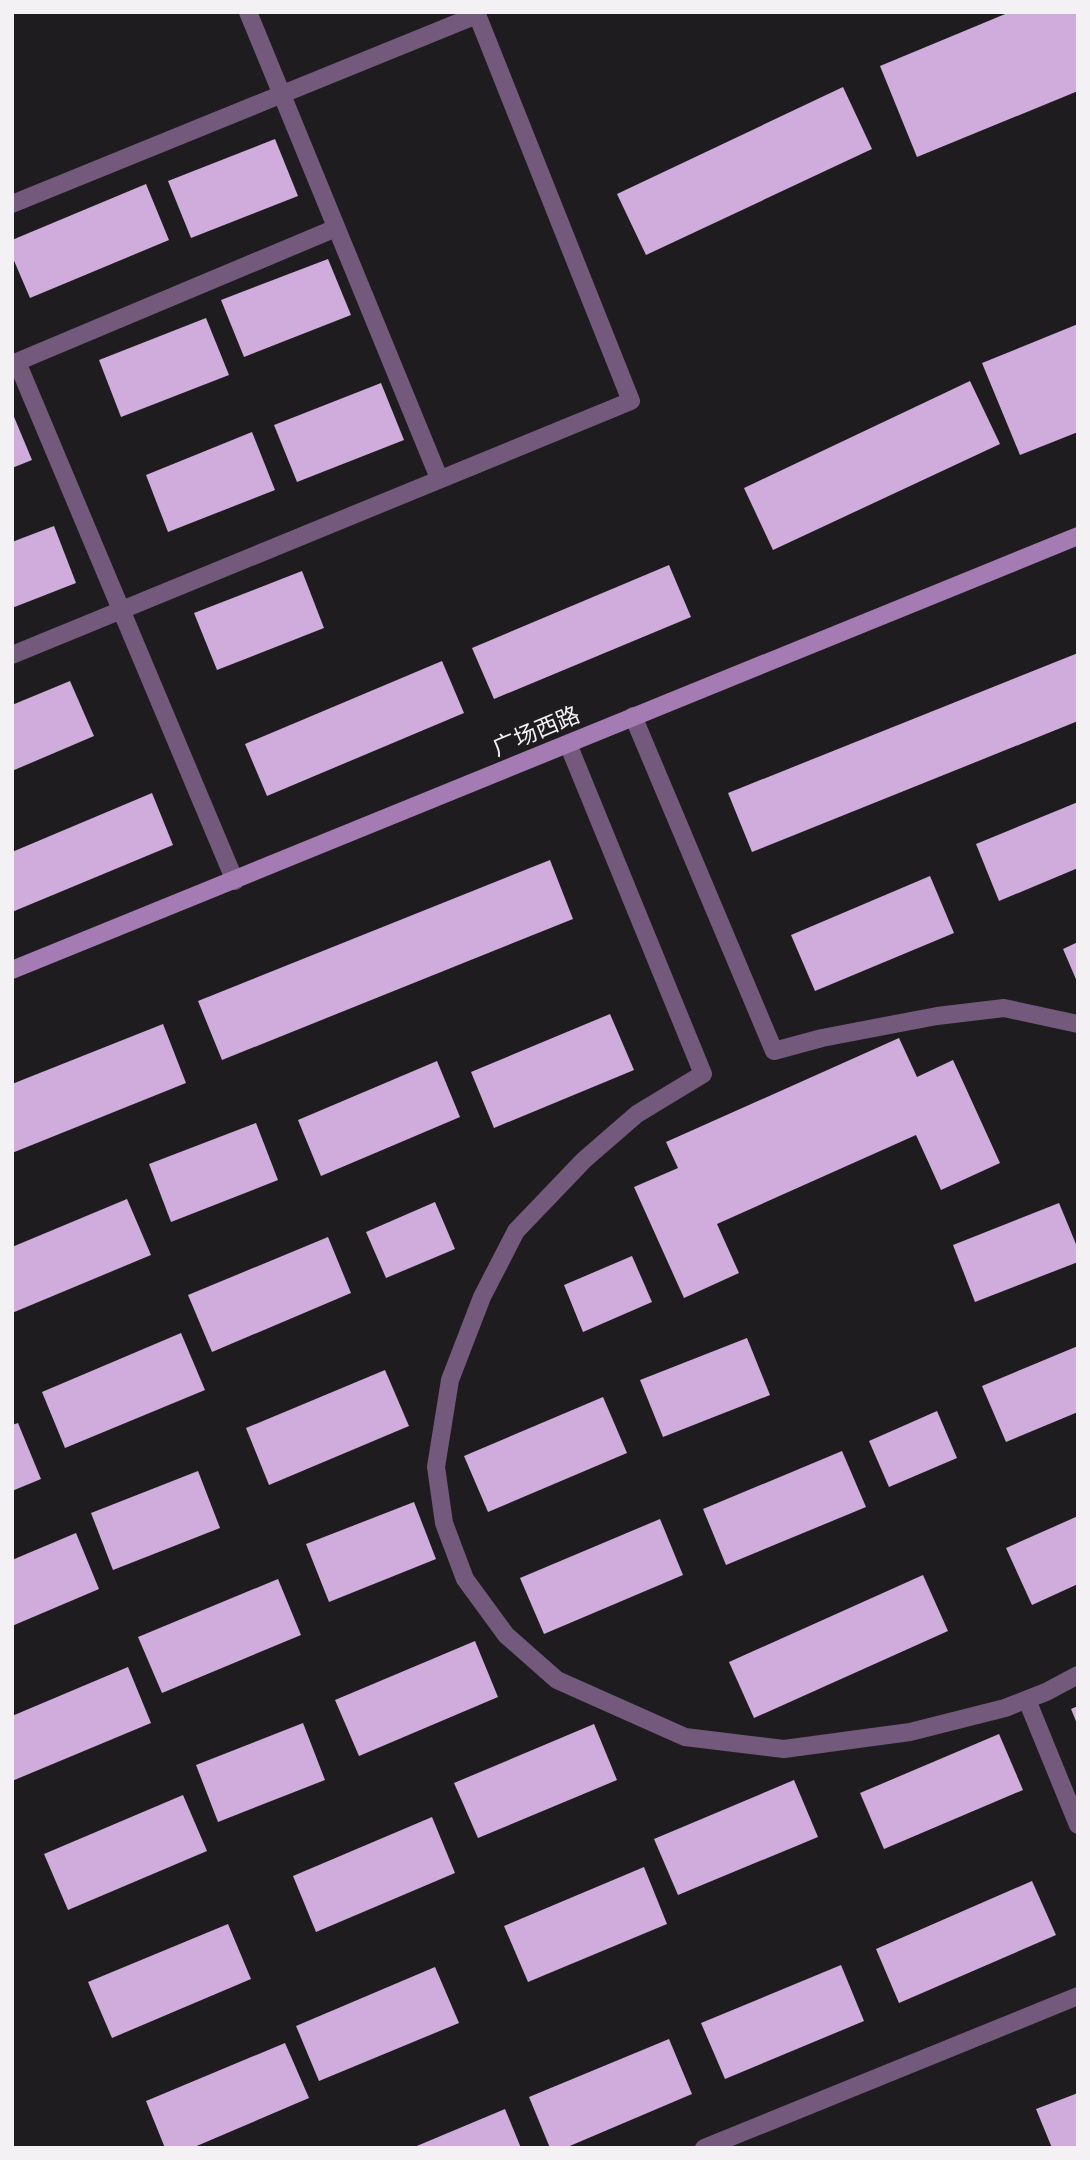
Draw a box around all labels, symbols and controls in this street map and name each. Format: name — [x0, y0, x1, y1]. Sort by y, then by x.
street label: 广场西路 — [488, 700, 584, 762]

